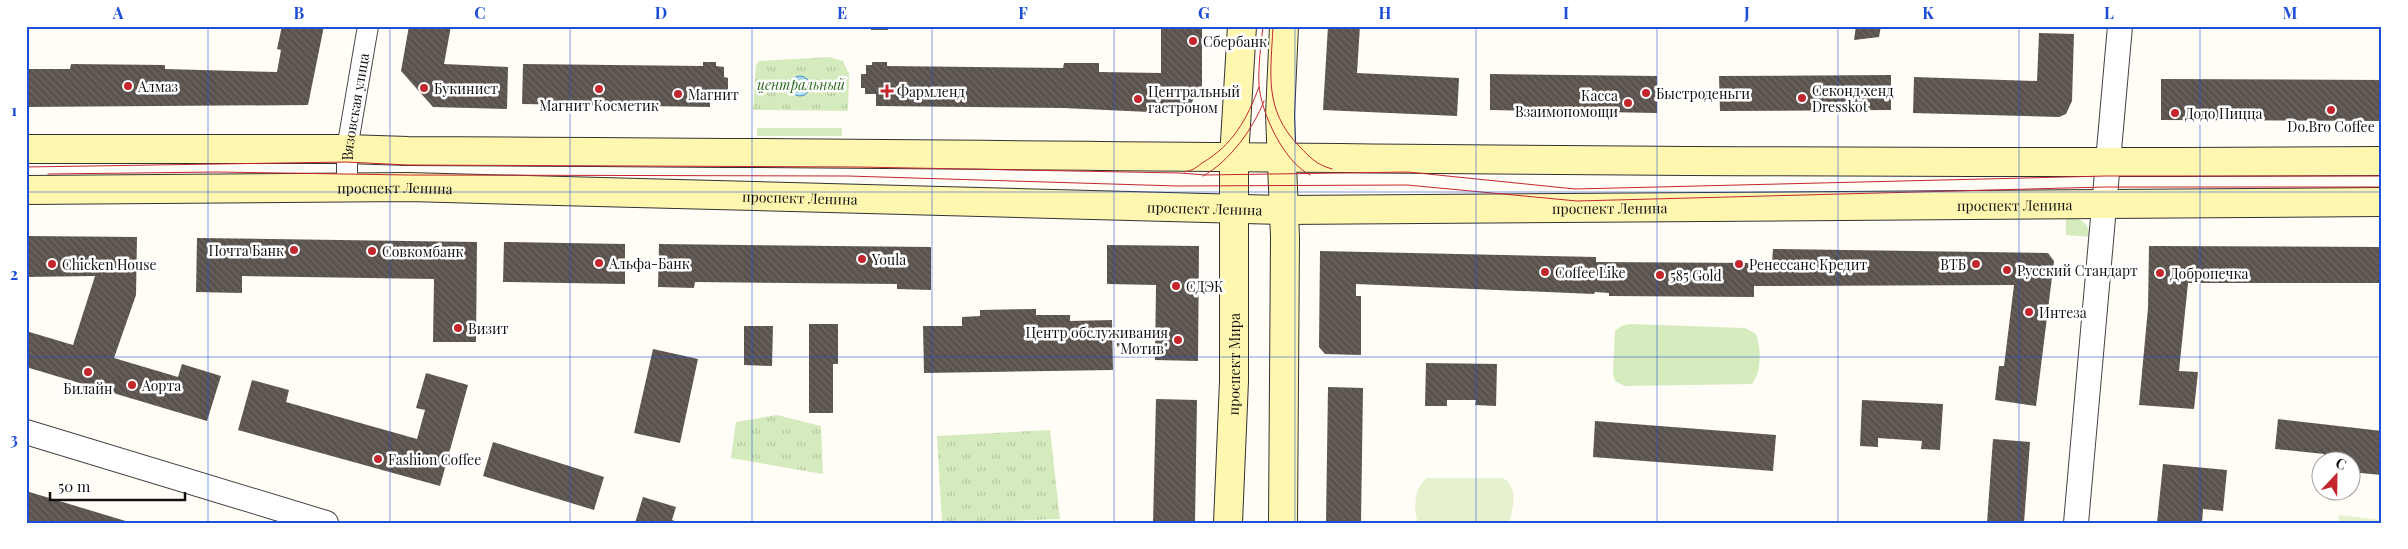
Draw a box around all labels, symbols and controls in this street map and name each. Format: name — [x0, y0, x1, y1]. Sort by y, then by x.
text: A — [112, 2, 124, 23]
text: B — [294, 2, 305, 23]
text: C — [474, 2, 486, 23]
text: D — [655, 2, 667, 23]
text: E — [837, 2, 847, 23]
text: F — [1018, 2, 1028, 23]
text: G — [1198, 2, 1210, 23]
text: H — [1379, 2, 1392, 23]
text: I — [1563, 2, 1569, 23]
text: J — [1743, 2, 1750, 23]
text: K — [1922, 2, 1934, 23]
text: L — [2104, 2, 2114, 23]
text: M — [2283, 2, 2298, 23]
place label: Сбербанк — [1203, 32, 1267, 51]
marker: Сбербанк — [1187, 35, 1199, 47]
street label: Вязовская улица — [337, 51, 373, 160]
park label: центральный — [757, 75, 846, 94]
place label: Алмаз — [137, 77, 178, 96]
place label: Букинист — [434, 79, 498, 98]
marker: Алмаз — [122, 80, 134, 92]
place label: Секонд хенд Dresskot — [1812, 81, 1894, 116]
marker: Букинист — [418, 82, 430, 94]
place label: Фармленд — [897, 82, 965, 101]
place label: Центральный гастроном — [1148, 82, 1240, 117]
marker: Магнит Косметик — [593, 83, 605, 95]
place label: Быстроденьги — [1656, 84, 1750, 103]
place label: Магнит — [688, 85, 739, 104]
marker: Фармленд — [881, 85, 893, 97]
place label: Касса Взаимопомощи — [1515, 86, 1618, 121]
marker: Быстроденьги — [1640, 87, 1652, 99]
marker: Магнит — [672, 88, 684, 100]
marker: Секонд хенд Dresskot — [1796, 92, 1808, 104]
marker: Центральный гастроном — [1132, 93, 1144, 105]
place label: Магнит Косметик — [539, 96, 659, 115]
marker: Касса Взаимопомощи — [1622, 97, 1634, 109]
text: 1 — [11, 99, 17, 120]
place label: Додо Пицца — [2185, 104, 2263, 123]
marker: Do.Bro Coffee — [2325, 104, 2337, 116]
marker: Додо Пицца — [2169, 107, 2181, 119]
place label: Do.Bro Coffee — [2287, 117, 2375, 136]
street label: проспект Ленина — [337, 177, 453, 198]
street label: проспект Ленина — [742, 186, 858, 208]
street label: проспект Ленина — [1957, 195, 2073, 215]
street label: проспект Ленина — [1147, 197, 1263, 219]
street label: проспект Ленина — [1552, 198, 1668, 218]
place label: Почта Банк — [209, 241, 284, 260]
place label: Совкомбанк — [382, 242, 464, 261]
marker: Почта Банк — [288, 244, 300, 256]
marker: Совкомбанк — [366, 245, 378, 257]
place label: Youla — [871, 250, 906, 269]
marker: Youla — [856, 253, 868, 265]
place label: Альфа-Банк — [608, 254, 690, 273]
place label: Chicken House — [62, 255, 157, 274]
place label: Ренессанс Кредит — [1749, 255, 1867, 274]
place label: ВТБ — [1940, 255, 1966, 274]
marker: Альфа-Банк — [593, 257, 605, 269]
marker: Chicken House — [46, 258, 58, 270]
marker: Ренессанс Кредит — [1733, 258, 1745, 270]
marker: ВТБ — [1970, 258, 1982, 270]
place label: Русский Стандарт — [2017, 261, 2138, 280]
text: 2 — [10, 263, 18, 284]
place label: Coffee Like — [1555, 263, 1626, 282]
marker: Русский Стандарт — [2001, 264, 2013, 276]
place label: Добропечка — [2170, 264, 2248, 283]
marker: Coffee Like — [1539, 266, 1551, 278]
place label: 585 Gold — [1670, 266, 1722, 285]
marker: Добропечка — [2154, 267, 2166, 279]
marker: 585 Gold — [1654, 269, 1666, 281]
place label: СДЭК — [1186, 277, 1224, 296]
marker: СДЭК — [1170, 280, 1182, 292]
place label: Интеза — [2039, 303, 2087, 322]
marker: Интеза — [2023, 306, 2035, 318]
street label: проспект Мира — [1223, 313, 1244, 416]
place label: Визит — [468, 319, 509, 338]
marker: Визит — [452, 322, 464, 334]
place label: Центр обслуживания "Мотив" — [1025, 323, 1168, 358]
marker: Центр обслуживания "Мотив" — [1172, 334, 1184, 346]
marker: Билайн — [82, 366, 94, 378]
place label: Аорта — [141, 376, 181, 395]
place label: Билайн — [63, 379, 113, 398]
marker: Аорта — [126, 379, 138, 391]
text: 3 — [10, 428, 18, 449]
place label: Fashion Coffee — [388, 450, 481, 469]
north arrow — [2310, 452, 2360, 502]
marker: Fashion Coffee — [372, 453, 384, 465]
text: С — [2333, 453, 2349, 474]
scale bar — [50, 469, 185, 501]
text: 50 m — [58, 476, 91, 496]

